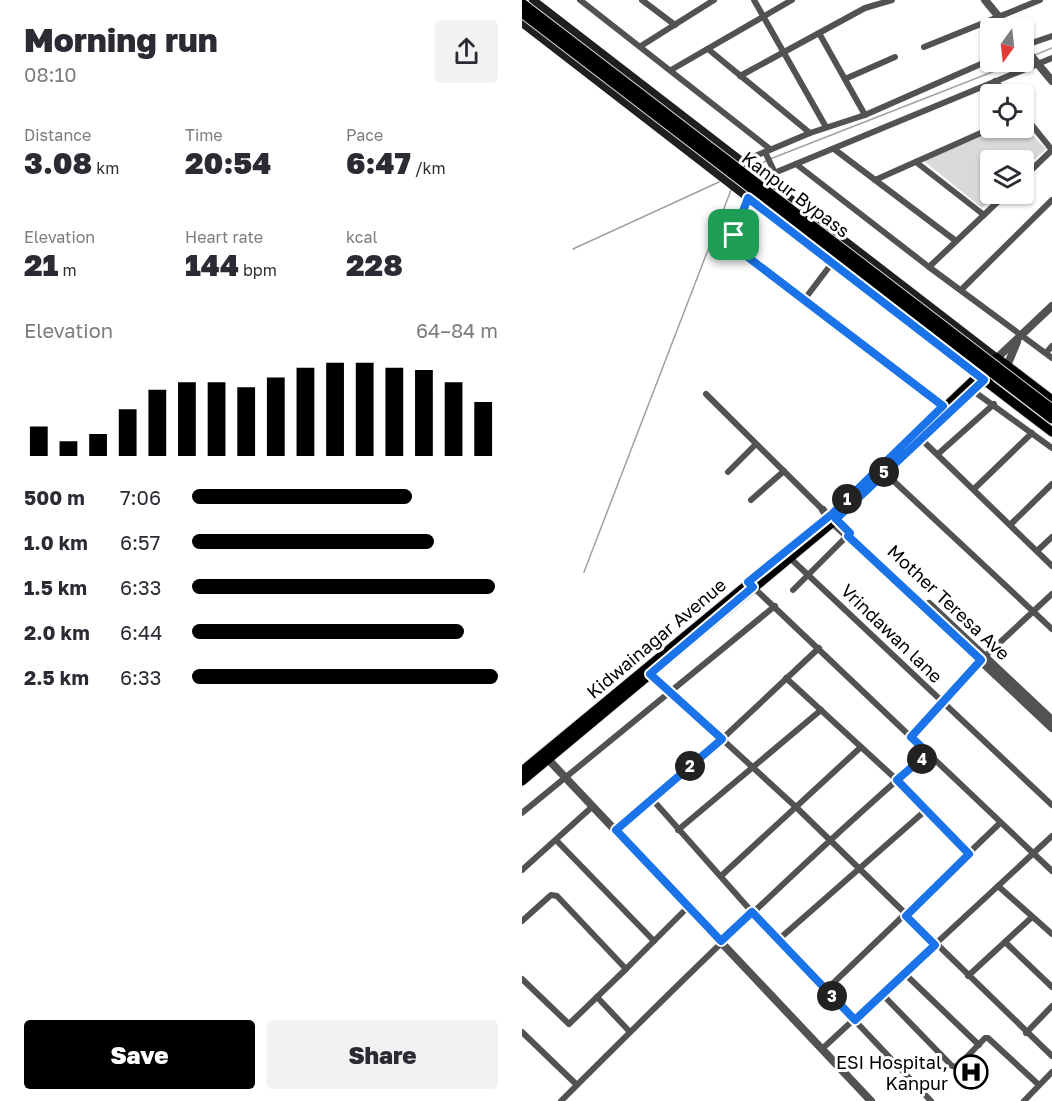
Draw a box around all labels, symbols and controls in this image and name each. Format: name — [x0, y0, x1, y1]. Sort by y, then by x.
north arrow — [980, 18, 1034, 72]
map controls — [980, 18, 1034, 204]
text: Morning run — [24, 20, 218, 59]
button: share — [435, 20, 498, 83]
text: 08:10 — [24, 62, 77, 86]
button: locate — [980, 84, 1034, 138]
text: Distance — [24, 125, 91, 145]
text: Time — [185, 125, 223, 145]
text: Pace — [346, 125, 383, 145]
text: 3.08 — [24, 145, 92, 181]
text: 20:54 — [185, 145, 271, 181]
text: 6:47 — [346, 145, 411, 181]
street label: Kanpur Bypass — [738, 146, 854, 242]
button: layers — [980, 150, 1034, 204]
text: km — [92, 158, 119, 178]
text: /km — [411, 158, 446, 178]
pin — [708, 209, 759, 260]
icon: arrive — [717, 218, 750, 251]
text: Elevation — [24, 227, 95, 247]
text: Heart rate — [185, 227, 263, 247]
text: kcal — [346, 227, 378, 247]
text: 21 — [24, 247, 58, 283]
text: 144 — [185, 247, 239, 283]
text: 228 — [346, 247, 403, 283]
text: m — [58, 260, 77, 280]
text: bpm — [239, 260, 277, 280]
text: Elevation — [24, 318, 113, 342]
text: 64–84 m — [416, 318, 498, 342]
pin: 5 — [869, 457, 899, 487]
text: 5 — [879, 462, 889, 482]
pin: 1 — [832, 484, 862, 514]
text: 500 m — [24, 485, 85, 509]
text: 7:06 — [120, 485, 161, 509]
text: 1 — [843, 489, 851, 509]
text: 1.0 km — [24, 530, 88, 554]
text: 6:57 — [120, 530, 160, 554]
street label: Mother Teresa Ave — [883, 540, 1015, 664]
street label: Kidwainagar Avenue — [582, 573, 730, 703]
text: 1.5 km — [24, 575, 87, 599]
text: 6:33 — [120, 575, 162, 599]
street label: Vrindawan lane — [837, 579, 947, 687]
text: 2.0 km — [24, 620, 90, 644]
text: 6:44 — [120, 620, 163, 644]
text: 2.5 km — [24, 665, 89, 689]
text: 6:33 — [120, 665, 162, 689]
pin: 4 — [907, 744, 937, 774]
text: 4 — [917, 749, 927, 769]
pin: 2 — [675, 751, 705, 781]
text: 2 — [685, 756, 695, 776]
pin: 3 — [817, 981, 847, 1011]
text: 3 — [827, 986, 837, 1006]
button: Save — [24, 1020, 255, 1089]
button: Share — [267, 1020, 498, 1089]
place label: ESI Hospital, Kanpur — [836, 1051, 948, 1094]
hospital icon: ESI Hospital, Kanpur — [953, 1054, 989, 1090]

